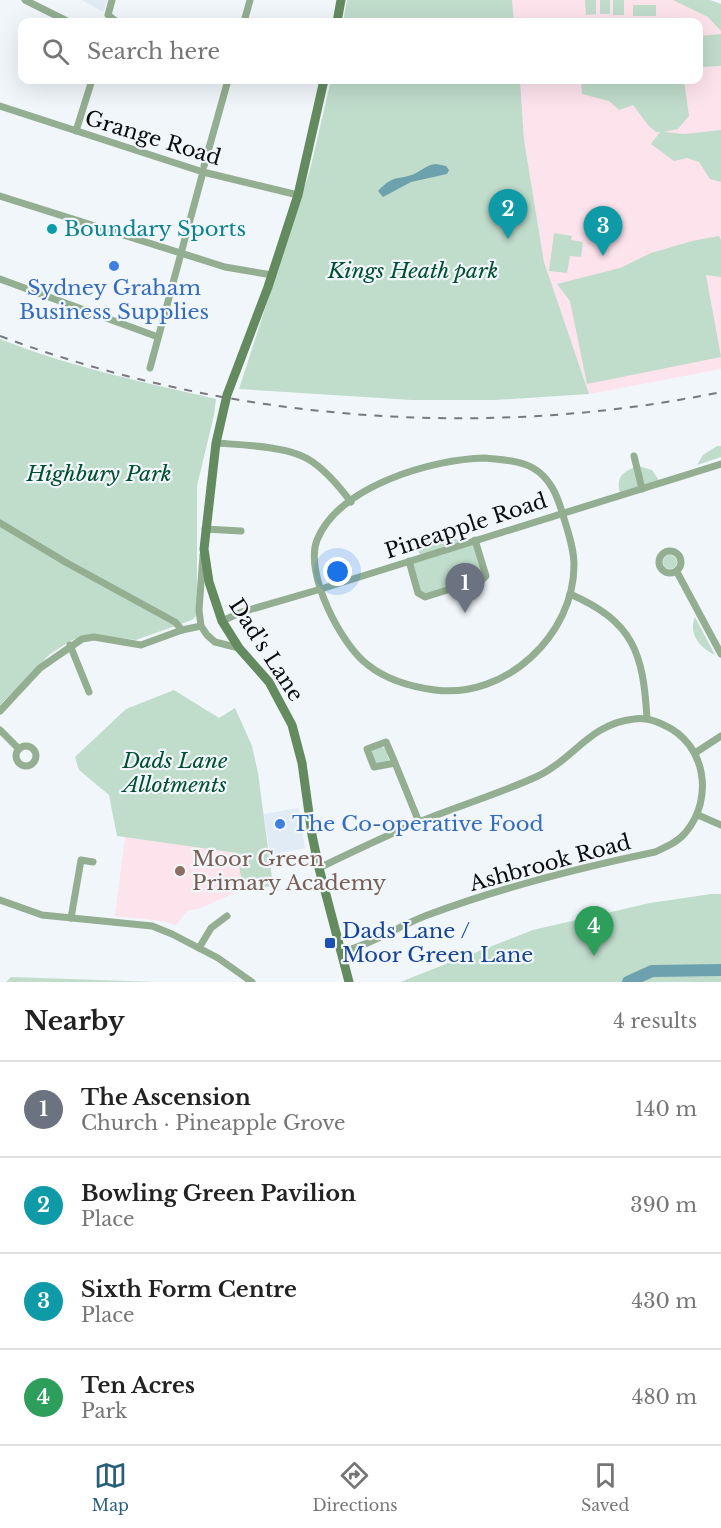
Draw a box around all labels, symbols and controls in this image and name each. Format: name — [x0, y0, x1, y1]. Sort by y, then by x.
search box — [18, 18, 703, 84]
icon: search — [39, 35, 72, 68]
text: Search here — [87, 38, 220, 65]
street label: Grange Road — [82, 105, 224, 171]
pin: 2 — [488, 190, 528, 239]
pin: 3 — [584, 206, 622, 256]
place label: Boundary Sports — [64, 216, 246, 242]
marker: Boundary Sports — [45, 222, 59, 236]
park label: Kings Heath park — [327, 258, 498, 284]
marker: Sydney Graham Business Supplies — [107, 259, 121, 273]
place label: Sydney Graham Business Supplies — [19, 275, 209, 325]
park label: Highbury Park — [25, 461, 172, 487]
street label: Pineapple Road — [382, 488, 550, 564]
your location — [323, 557, 352, 586]
pin: 1 — [446, 564, 484, 613]
street label: Dad's Lane — [223, 594, 309, 706]
park label: Dads Lane Allotments — [120, 748, 228, 798]
place label: The Co-operative Food — [292, 811, 544, 837]
marker: The Co-operative Food — [273, 817, 287, 831]
street label: Ashbrook Road — [466, 829, 633, 897]
place label: Moor Green Primary Academy — [192, 846, 387, 896]
marker: Moor Green Primary Academy — [173, 864, 187, 878]
pin: 4 — [574, 906, 614, 956]
place label: Dads Lane / Moor Green Lane — [342, 918, 533, 968]
marker: Dads Lane / Moor Green Lane — [323, 936, 337, 950]
text: Nearby — [24, 1005, 125, 1037]
text: 4 results — [613, 1009, 697, 1033]
text: The Ascension — [81, 1084, 251, 1111]
text: 1 — [39, 1097, 48, 1121]
text: 140 m — [635, 1097, 697, 1121]
text: Church · Pineapple Grove — [81, 1111, 346, 1135]
text: Bowling Green Pavilion — [81, 1180, 356, 1207]
text: 2 — [37, 1193, 50, 1217]
text: 390 m — [630, 1193, 697, 1217]
text: Place — [81, 1207, 135, 1231]
text: Sixth Form Centre — [81, 1276, 297, 1303]
text: 3 — [37, 1289, 50, 1313]
text: 430 m — [632, 1289, 697, 1313]
text: Place — [81, 1303, 135, 1327]
text: Ten Acres — [81, 1372, 195, 1399]
text: 4 — [37, 1385, 50, 1409]
text: 480 m — [632, 1385, 697, 1409]
text: Park — [81, 1399, 127, 1423]
tab: Map — [92, 1459, 129, 1515]
tab: Directions — [312, 1459, 397, 1515]
tab: Saved — [581, 1459, 629, 1515]

